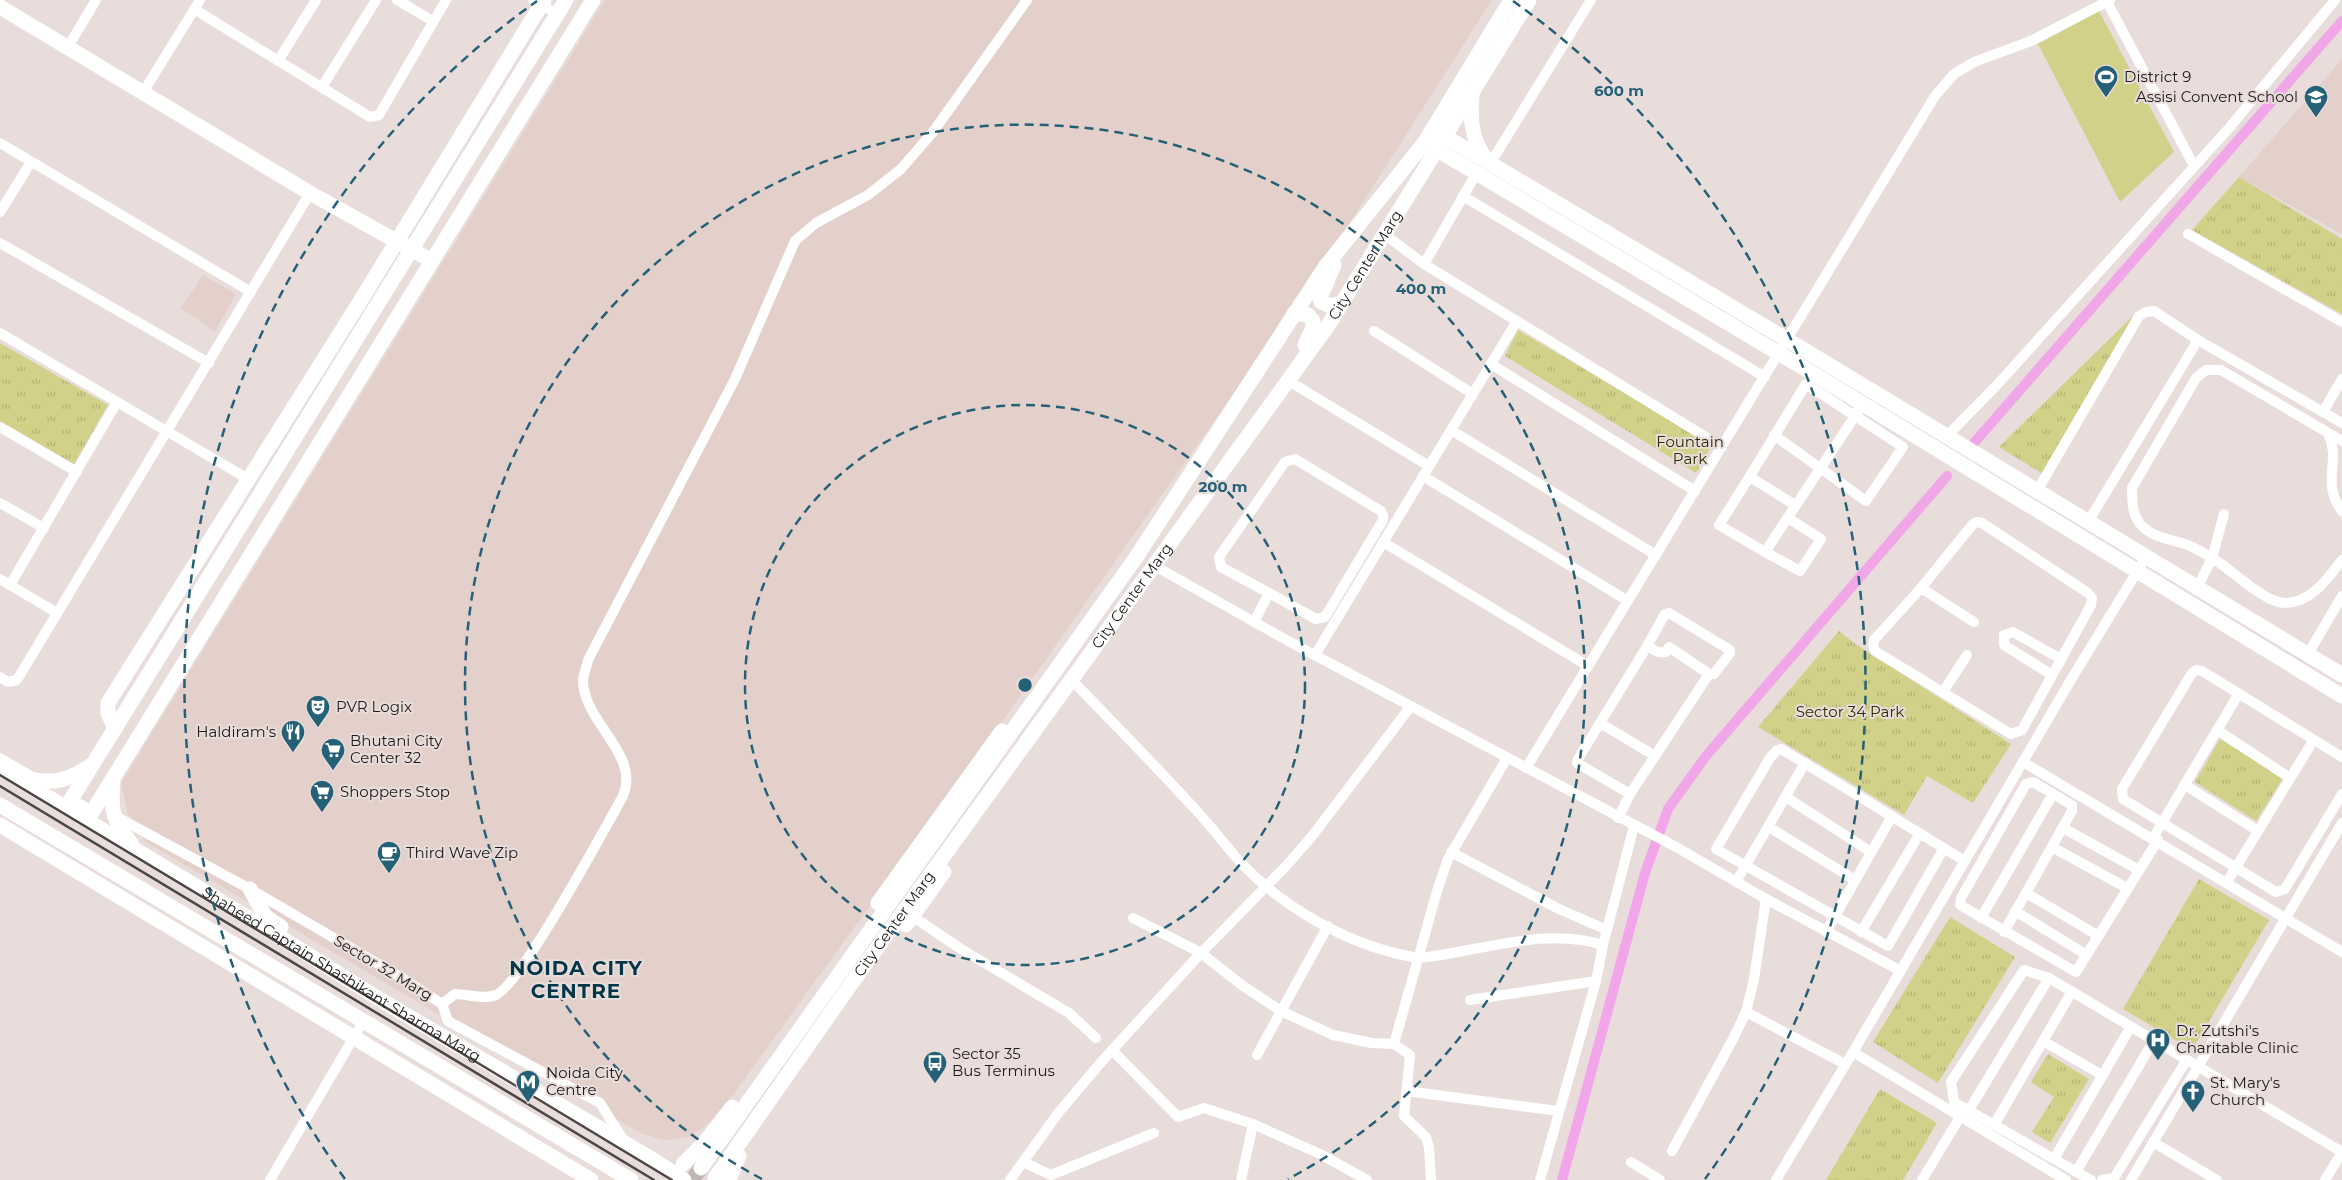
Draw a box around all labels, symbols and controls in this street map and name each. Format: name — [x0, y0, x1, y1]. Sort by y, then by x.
sports icon: District 9 — [2093, 64, 2119, 98]
place label: District 9 — [2124, 67, 2191, 86]
text: 600 m — [1594, 81, 1644, 100]
school or university icon: Assisi Convent School — [2303, 84, 2329, 118]
place label: Assisi Convent School — [2136, 87, 2298, 106]
street label: City Center Marg — [1324, 206, 1406, 323]
text: 400 m — [1396, 279, 1446, 298]
park label: Fountain Park — [1656, 432, 1724, 468]
text: 200 m — [1198, 477, 1248, 496]
street label: City Center Marg — [1087, 539, 1176, 652]
centre of rings — [1016, 676, 1034, 694]
theatre icon: PVR Logix — [305, 694, 331, 728]
place label: PVR Logix — [336, 697, 412, 716]
park label: Sector 34 Park — [1796, 702, 1904, 721]
restaurant icon: Haldiram's — [280, 719, 306, 753]
place label: Haldiram's — [196, 722, 276, 741]
place label: Bhutani City Center 32 — [350, 731, 443, 767]
supermarket icon: Bhutani City Center 32 — [320, 737, 346, 771]
supermarket icon: Shoppers Stop — [309, 779, 335, 813]
place label: Shoppers Stop — [340, 782, 450, 801]
cafe icon: Third Wave Zip — [376, 840, 402, 874]
place label: Third Wave Zip — [406, 843, 518, 862]
street label: City Center Marg — [849, 867, 939, 980]
street label: Shaheed Captain Shashikant Sharma Marg — [199, 882, 485, 1066]
street label: Sector 32 Marg — [330, 931, 436, 1005]
district label: NOIDA CITY CENTRE — [509, 956, 643, 1003]
place label: Dr. Zutshi's Charitable Clinic — [2176, 1021, 2299, 1057]
hospital icon: Dr. Zutshi's Charitable Clinic — [2145, 1027, 2171, 1061]
place label: Sector 35 Bus Terminus — [952, 1044, 1055, 1080]
bus stop icon: Sector 35 Bus Terminus — [922, 1050, 948, 1084]
place label: Noida City Centre — [546, 1063, 624, 1099]
metro station icon: Noida City Centre — [515, 1069, 541, 1103]
place label: St. Mary's Church — [2210, 1073, 2280, 1109]
church icon: St. Mary's Church — [2180, 1079, 2206, 1113]

